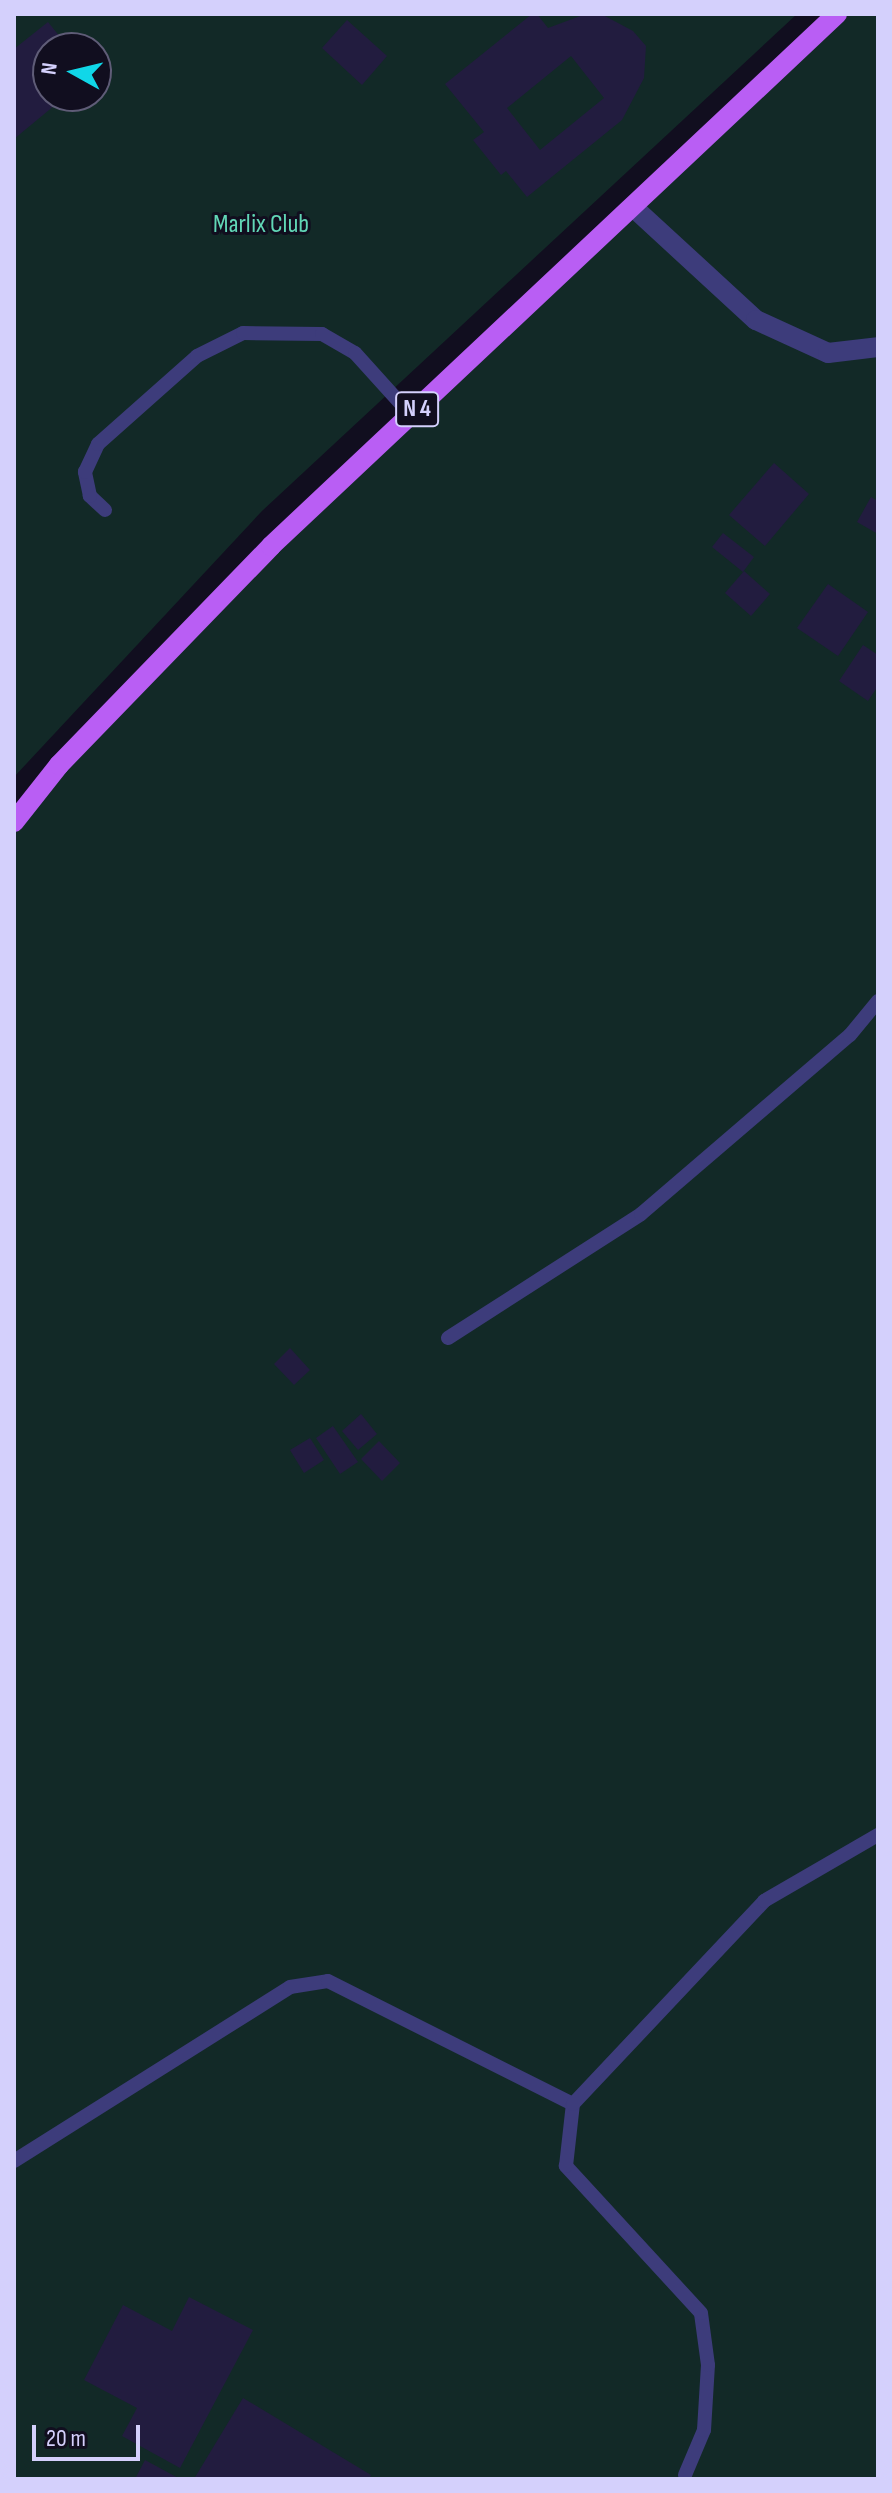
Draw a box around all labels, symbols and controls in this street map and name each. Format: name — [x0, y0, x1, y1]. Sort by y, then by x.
north arrow — [32, 32, 112, 112]
text: N — [36, 61, 64, 77]
park label: Marlix Club — [213, 209, 309, 241]
road number: N 4 — [395, 389, 439, 429]
scale bar — [36, 2409, 144, 2459]
text: 20 m — [46, 2424, 86, 2453]

